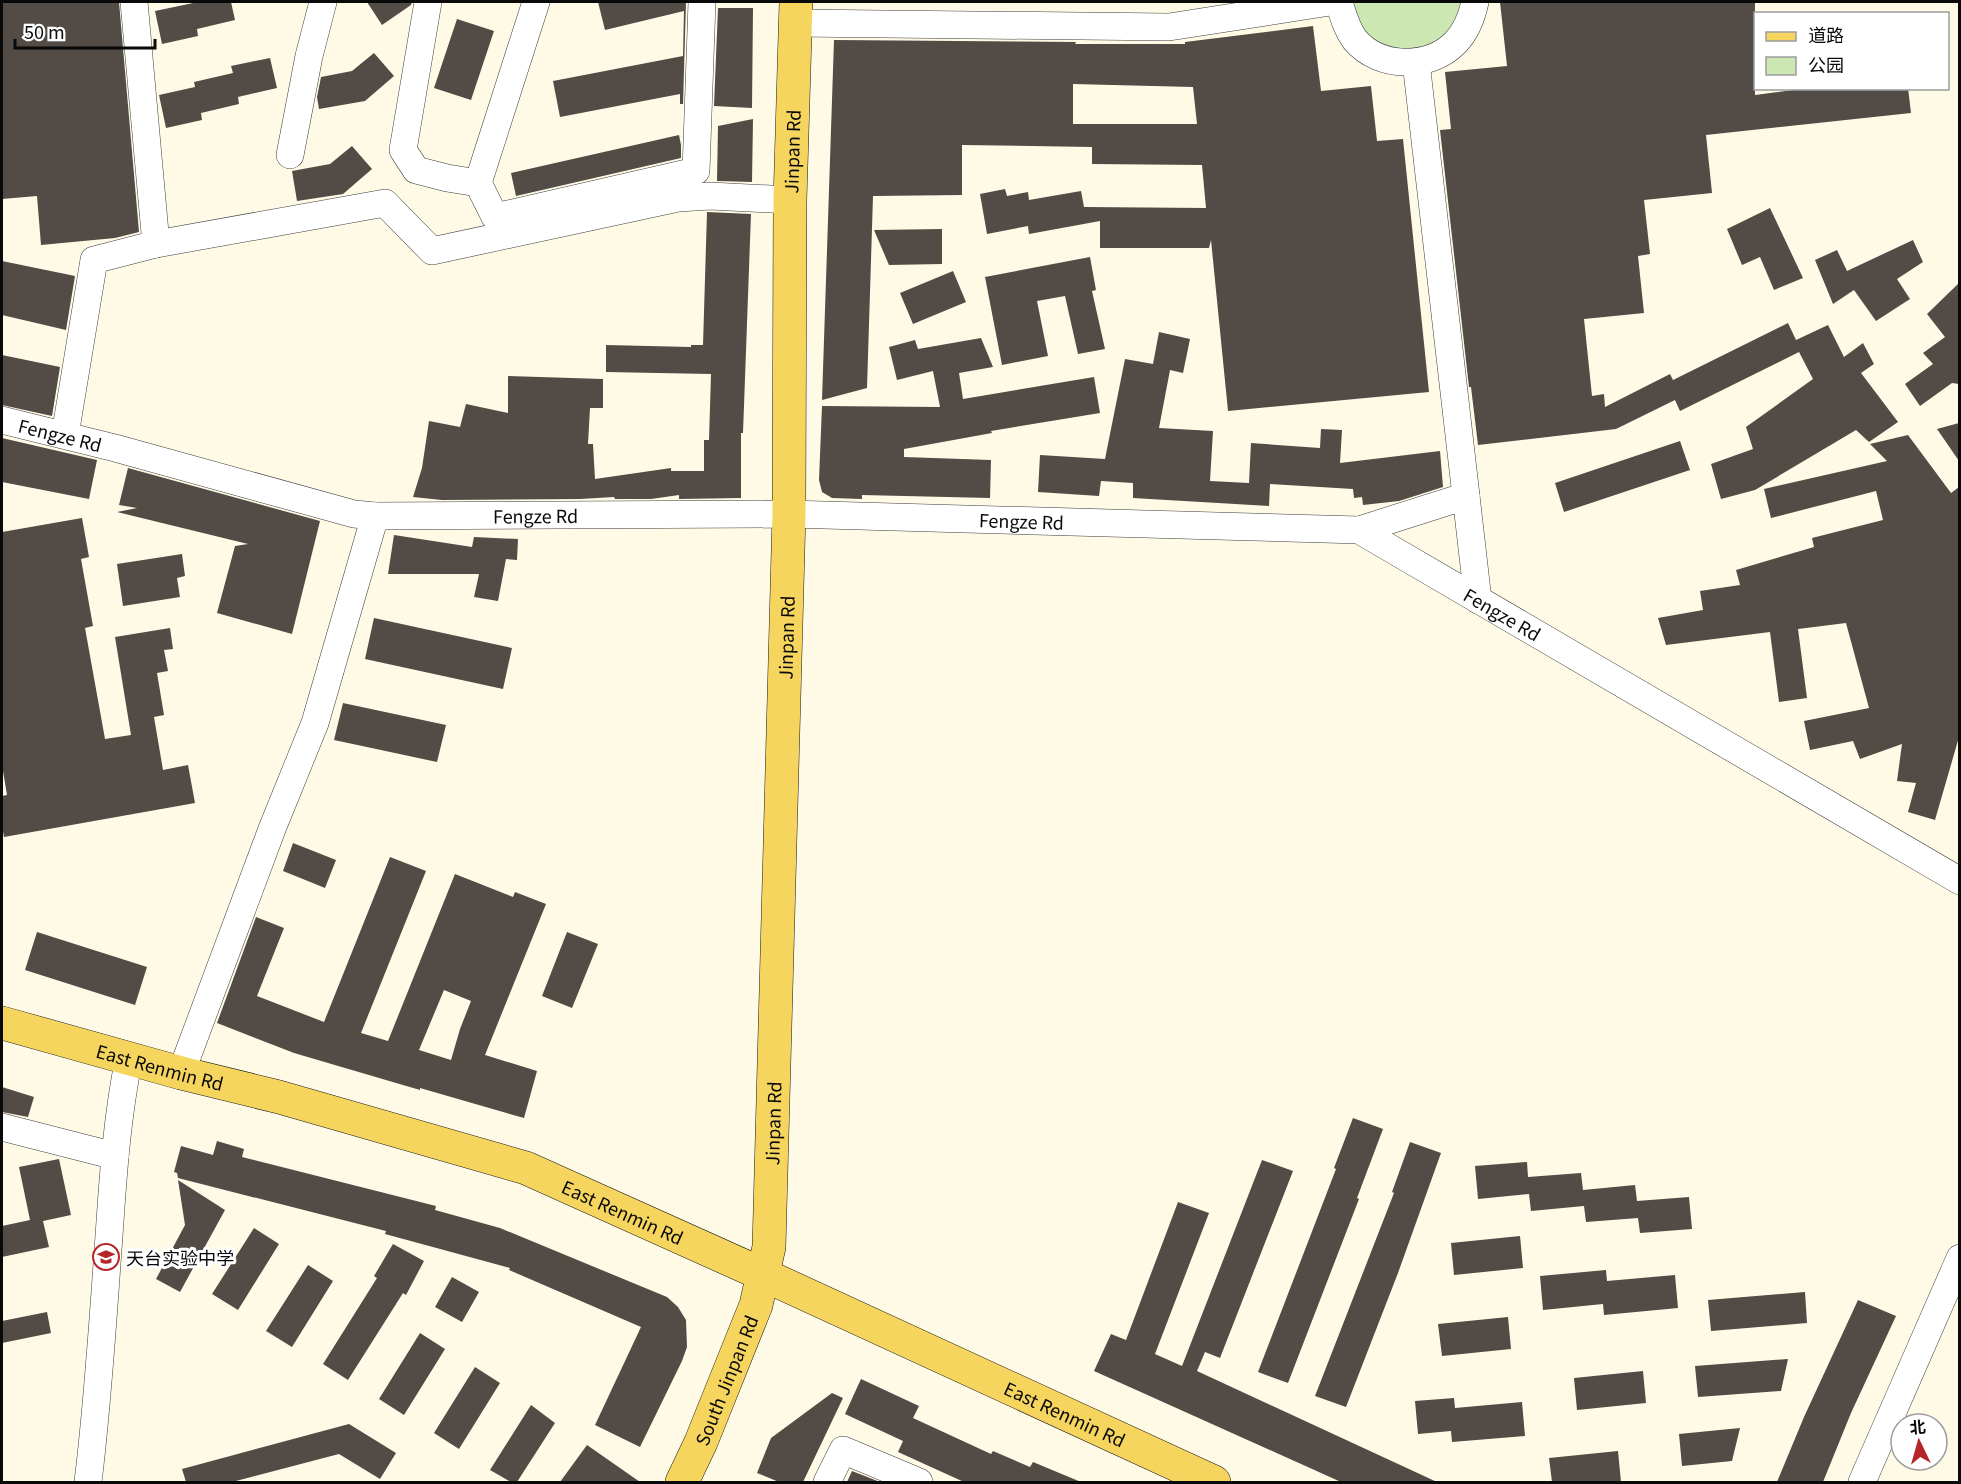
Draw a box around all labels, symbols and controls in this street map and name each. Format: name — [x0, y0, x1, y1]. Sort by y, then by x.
scale bar — [15, 12, 154, 50]
legend — [1754, 12, 1949, 90]
text: 50 m — [24, 18, 65, 44]
text: 道路 — [1808, 21, 1844, 47]
text: 公园 — [1808, 51, 1844, 77]
street label: Jinpan Rd — [777, 109, 806, 194]
street label: Fengze Rd — [16, 412, 105, 457]
street label: Fengze Rd — [493, 502, 578, 528]
street label: Fengze Rd — [979, 506, 1064, 535]
street label: Fengze Rd — [1459, 581, 1546, 647]
street label: Jinpan Rd — [771, 595, 800, 680]
street label: East Renmin Rd — [93, 1037, 226, 1096]
street label: Jinpan Rd — [758, 1081, 787, 1166]
street label: East Renmin Rd — [558, 1173, 688, 1250]
school or university icon: 天台实验中学 — [91, 1242, 121, 1272]
place label: 天台实验中学 — [126, 1244, 234, 1270]
street label: South Jinpan Rd — [688, 1311, 764, 1449]
street label: East Renmin Rd — [1000, 1374, 1130, 1453]
north arrow — [1889, 1412, 1949, 1472]
text: 北 — [1909, 1413, 1927, 1439]

